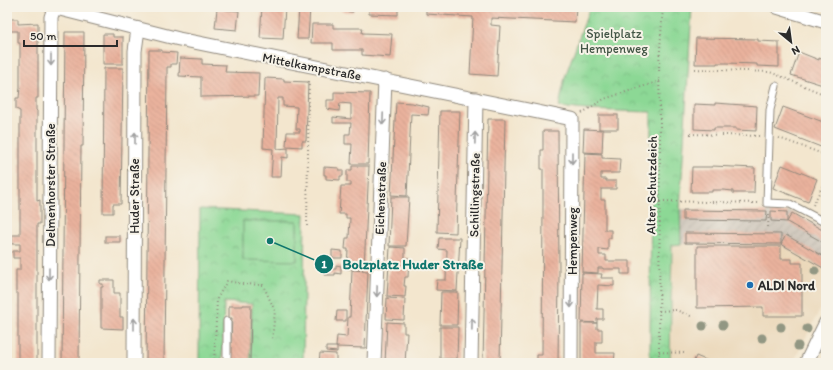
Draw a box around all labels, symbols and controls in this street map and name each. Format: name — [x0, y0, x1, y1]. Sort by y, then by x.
scale bar — [24, 22, 117, 48]
north arrow — [771, 22, 811, 62]
park label: Spielplatz Hempenweg — [580, 26, 648, 56]
text: 50 m — [30, 29, 56, 43]
text: N — [789, 43, 802, 58]
street label: Mittelkampstraße — [261, 50, 363, 83]
one-way arrow — [47, 53, 55, 66]
one-way arrow — [380, 112, 387, 125]
street label: Delmenhorster Straße — [43, 123, 58, 247]
one-way arrow — [131, 132, 139, 145]
one-way arrow — [471, 132, 479, 145]
street label: Alter Schutzdeich — [643, 135, 660, 235]
one-way arrow — [568, 151, 576, 164]
street label: Schillingstraße — [466, 153, 483, 237]
street label: Huder Straße — [127, 158, 142, 234]
street label: Eichenstraße — [372, 161, 389, 235]
street label: Hempenweg — [565, 207, 580, 275]
callout: Bolzplatz Huder Straße — [314, 251, 491, 277]
text: Bolzplatz Huder Straße — [343, 256, 484, 273]
text: 1 — [321, 257, 327, 271]
one-way arrow — [45, 267, 53, 280]
place label: ALDI Nord — [757, 278, 816, 293]
marker: ALDI Nord — [745, 280, 755, 290]
one-way arrow — [373, 284, 380, 297]
one-way arrow — [567, 295, 575, 308]
one-way arrow — [130, 318, 138, 331]
one-way arrow — [468, 318, 476, 331]

